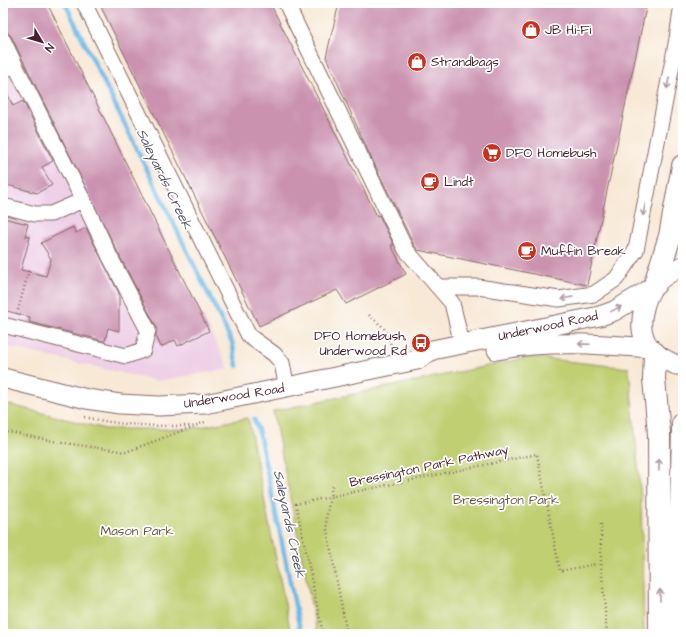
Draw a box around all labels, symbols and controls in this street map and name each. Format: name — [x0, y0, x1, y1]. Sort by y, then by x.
shop icon: JB Hi-Fi — [520, 19, 542, 41]
place label: JB Hi-Fi — [545, 21, 591, 39]
north arrow — [22, 22, 62, 62]
text: N — [41, 41, 58, 55]
shop icon: Strandbags — [406, 51, 428, 73]
place label: Strandbags — [431, 53, 499, 72]
one-way arrow — [664, 76, 672, 89]
water label: Saleyards Creek — [131, 125, 197, 233]
supermarket icon: DFO Homebush — [481, 142, 503, 164]
place label: DFO Homebush — [506, 144, 597, 162]
cafe icon: Lindt — [419, 171, 441, 193]
place label: Lindt — [444, 173, 474, 191]
one-way arrow — [639, 204, 647, 217]
cafe icon: Muffin Break — [516, 240, 538, 262]
place label: Muffin Break — [541, 242, 626, 260]
one-way arrow — [561, 294, 574, 302]
one-way arrow — [610, 305, 622, 312]
street label: Underwood Road — [496, 307, 600, 345]
place label: DFO Homebush, Underwood Rd — [314, 327, 407, 360]
bus stop icon: DFO Homebush, Underwood Rd — [410, 332, 432, 354]
one-way arrow — [578, 340, 591, 348]
street label: Underwood Road — [182, 379, 286, 413]
street label: Bressington Park Pathway — [348, 440, 510, 493]
one-way arrow — [655, 459, 663, 472]
water label: Saleyards Creek — [268, 468, 310, 580]
park label: Bressington Park — [453, 491, 559, 510]
park label: Mason Park — [101, 522, 173, 540]
one-way arrow — [656, 589, 664, 602]

